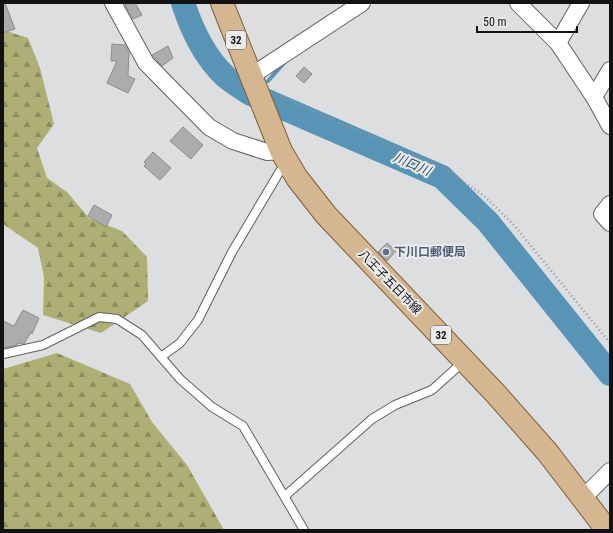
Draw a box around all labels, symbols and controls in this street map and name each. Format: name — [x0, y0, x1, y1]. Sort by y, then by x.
scale bar — [477, 8, 577, 34]
text: 50 m — [483, 15, 507, 29]
road number: 32 — [226, 31, 246, 49]
water label: 川口川 — [391, 149, 435, 179]
place label: 下川口郵便局 — [394, 245, 466, 259]
street label: 八王子五日市線 — [356, 247, 424, 317]
marker: 下川口郵便局 — [381, 247, 391, 257]
road number: 32 — [431, 326, 451, 344]

